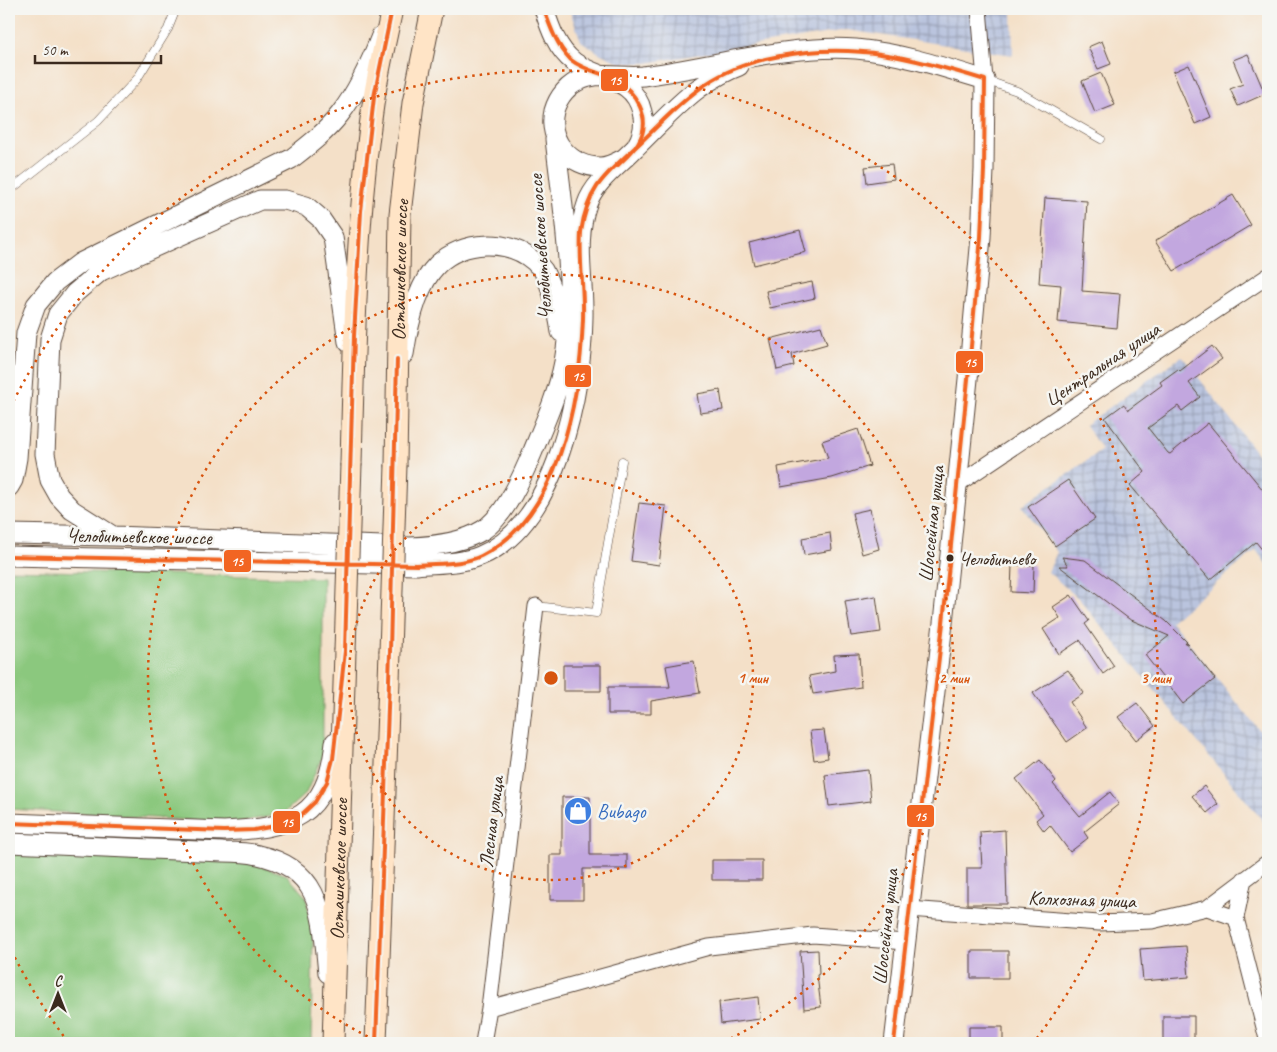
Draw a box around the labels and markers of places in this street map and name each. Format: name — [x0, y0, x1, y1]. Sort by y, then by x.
place label: Челобитьево — [959, 547, 1038, 571]
marker: Челобитьево — [945, 553, 955, 563]
centre of rings — [542, 669, 560, 687]
shop icon: Bubago — [563, 796, 593, 826]
place label: Bubago — [597, 799, 646, 824]

